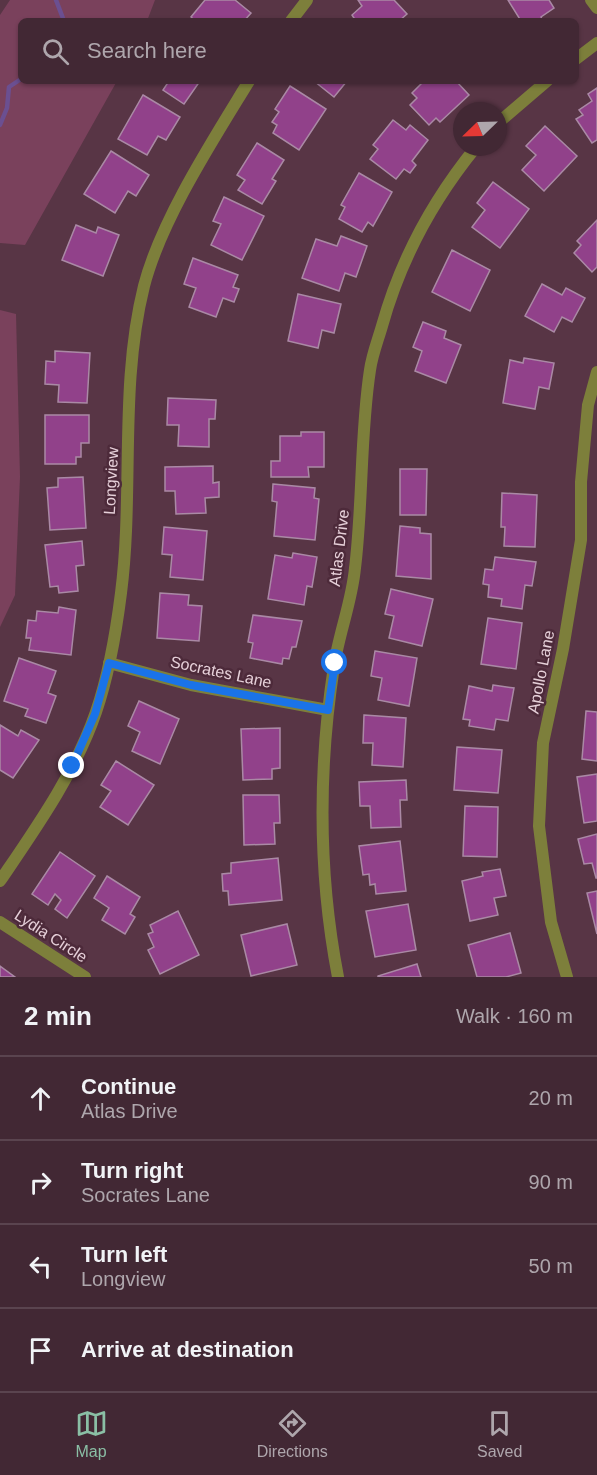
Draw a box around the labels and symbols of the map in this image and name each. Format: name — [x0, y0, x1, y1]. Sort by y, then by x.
north arrow — [453, 102, 507, 156]
street label: Longview — [101, 446, 121, 515]
street label: Atlas Drive — [326, 508, 352, 587]
street label: Apollo Lane — [525, 629, 557, 715]
route start — [321, 649, 347, 675]
street label: Socrates Lane — [169, 653, 273, 691]
route end — [58, 752, 84, 778]
street label: Lydia Circle — [12, 906, 91, 966]

